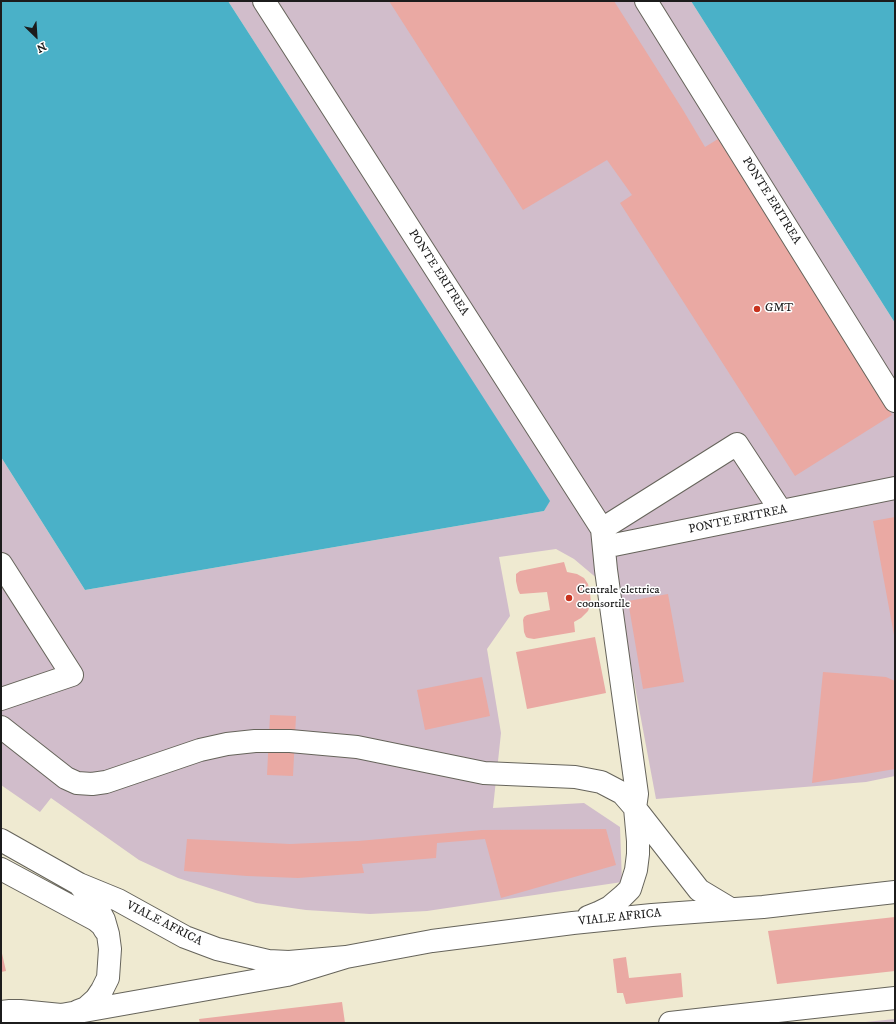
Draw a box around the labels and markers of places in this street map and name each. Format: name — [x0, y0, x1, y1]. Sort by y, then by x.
place label: GMT — [765, 302, 793, 316]
marker: GMT — [752, 304, 762, 314]
place label: Centrale elettrica coonsortile — [577, 584, 660, 612]
marker: Centrale elettrica coonsortile — [564, 593, 574, 603]

